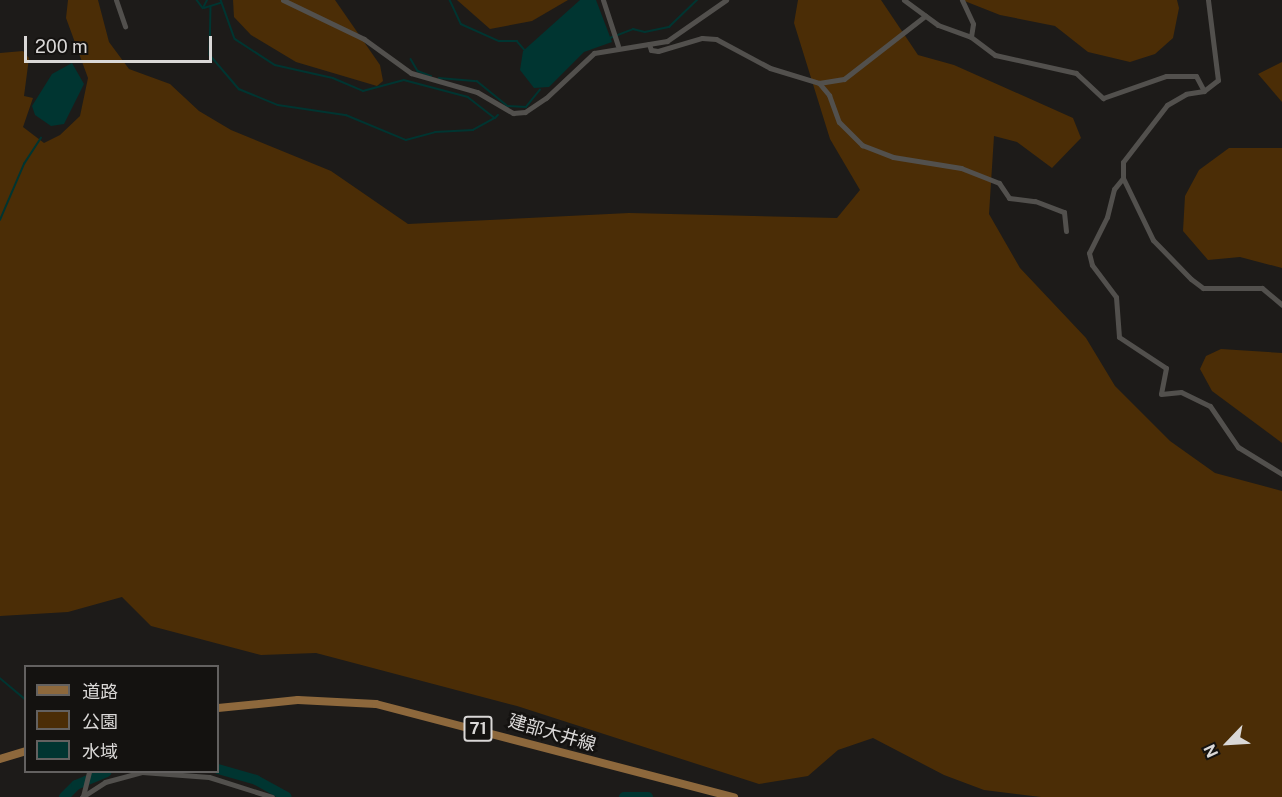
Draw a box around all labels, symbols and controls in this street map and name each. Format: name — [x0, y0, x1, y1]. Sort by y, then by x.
scale bar — [27, 24, 214, 62]
text: 200 m — [35, 36, 88, 57]
legend — [24, 665, 219, 773]
text: 道路 — [82, 681, 118, 702]
street label: 建部大井線 — [506, 710, 598, 756]
text: 公園 — [82, 711, 118, 732]
north arrow — [1198, 713, 1258, 773]
road number: 71 — [463, 716, 493, 742]
text: 水域 — [82, 741, 118, 762]
text: N — [1200, 741, 1222, 761]

